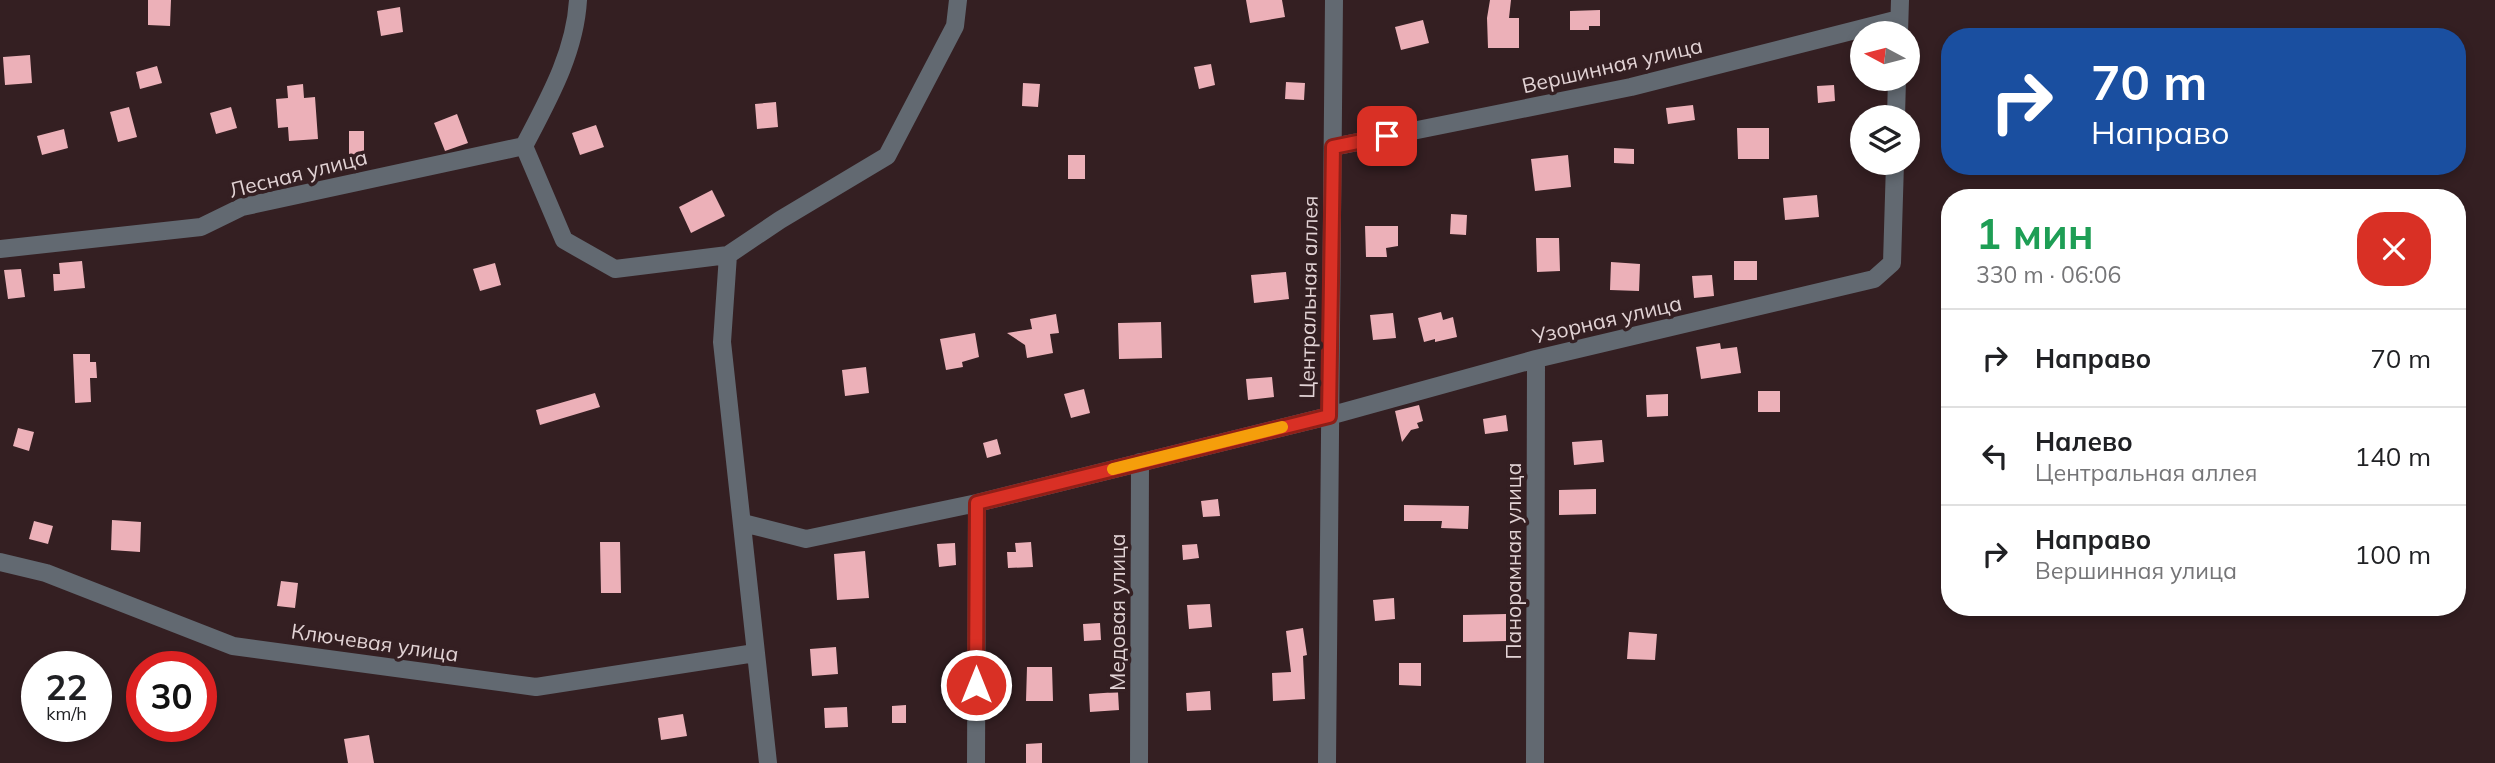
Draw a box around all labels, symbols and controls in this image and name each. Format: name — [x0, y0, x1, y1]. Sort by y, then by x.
north arrow — [1850, 21, 1920, 91]
map controls — [1850, 21, 1920, 175]
street label: Вершинная улица — [1519, 32, 1705, 98]
text: 70 m — [2091, 51, 2207, 112]
icon: right — [1976, 56, 2067, 147]
button: layers — [1850, 105, 1920, 175]
pin — [1357, 106, 1417, 166]
text: Направо — [2091, 112, 2230, 152]
icon: arrive — [1368, 117, 1406, 155]
street label: Лесная улица — [226, 143, 370, 203]
street label: Центральная аллея — [1293, 195, 1323, 399]
text: 1 мин — [1976, 207, 2094, 260]
button: close — [2357, 212, 2431, 286]
text: 330 m · 06:06 — [1976, 260, 2121, 289]
street label: Узорная улица — [1529, 289, 1684, 349]
icon: right — [1976, 339, 2014, 377]
text: Направо — [2035, 342, 2151, 375]
text: 70 m — [2370, 342, 2431, 375]
text: Налево — [2035, 425, 2133, 458]
icon: left — [1976, 437, 2014, 475]
text: 140 m — [2355, 440, 2431, 473]
text: Центральная аллея — [2035, 458, 2257, 487]
street label: Панорамная улица — [1500, 463, 1526, 659]
text: Направо — [2035, 523, 2151, 556]
street label: Медовая улица — [1104, 533, 1130, 691]
icon: right — [1976, 535, 2014, 573]
text: 100 m — [2355, 538, 2431, 571]
text: Вершинная улица — [2035, 556, 2237, 585]
street label: Ключевая улица — [290, 617, 460, 667]
position arrow — [939, 648, 1013, 722]
speed limit sign: 30 — [126, 651, 217, 742]
text: 22 — [45, 665, 88, 709]
text: km/h — [46, 702, 87, 725]

